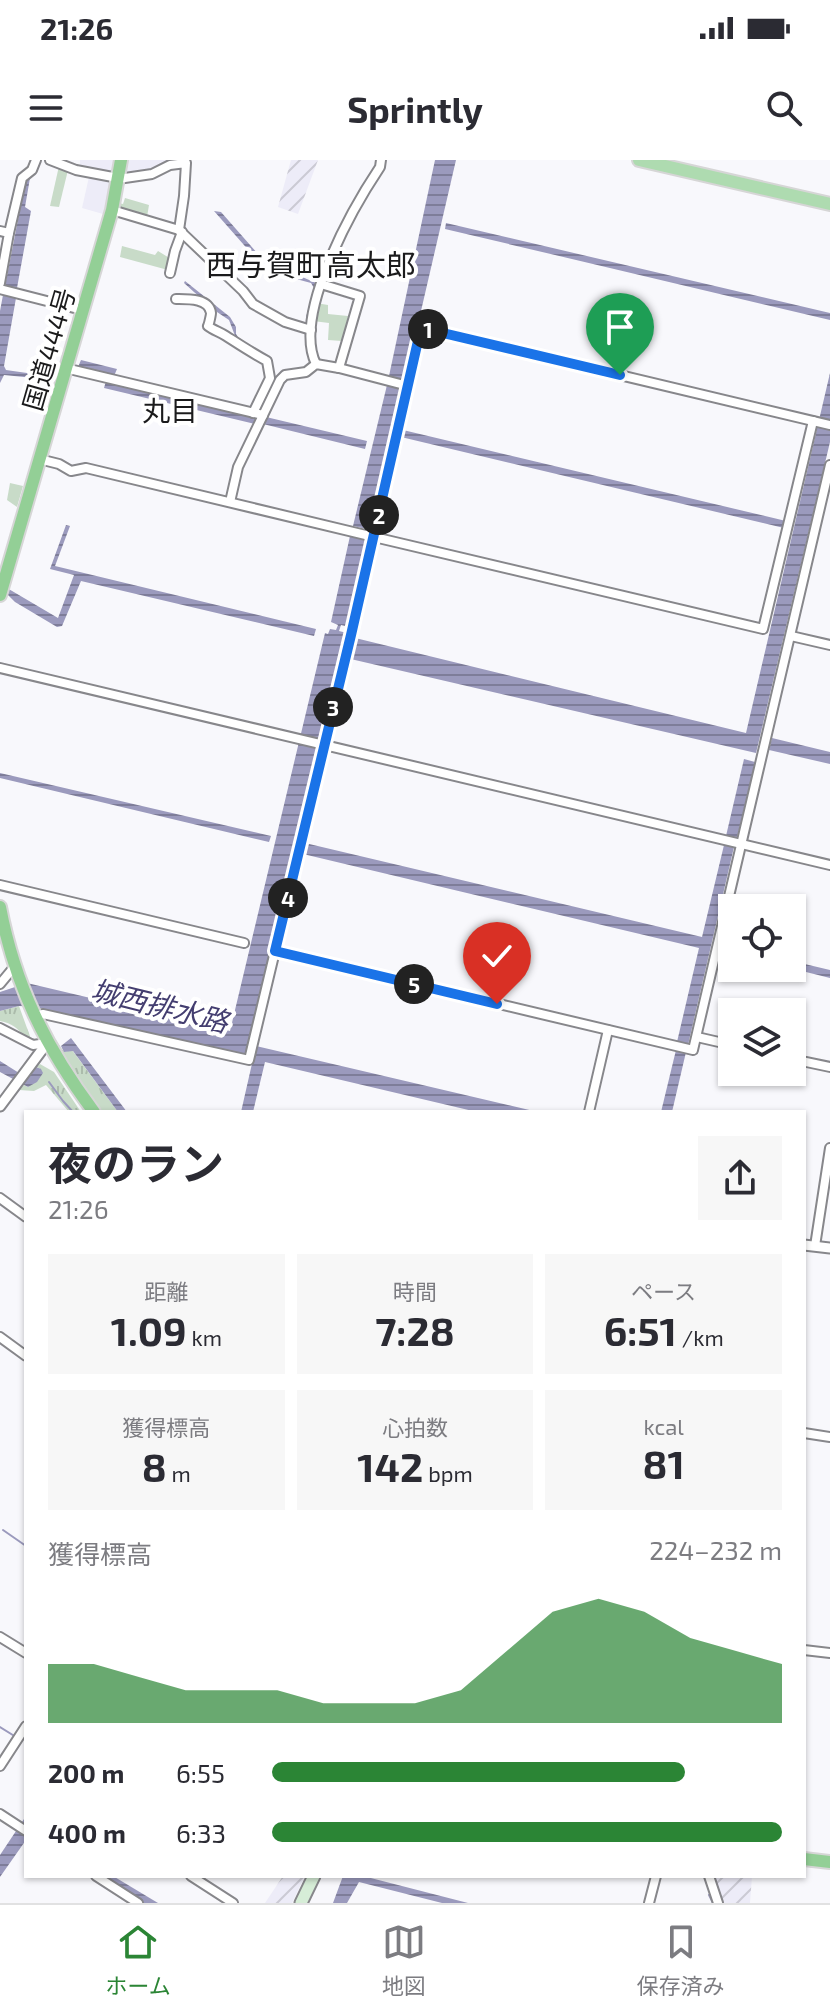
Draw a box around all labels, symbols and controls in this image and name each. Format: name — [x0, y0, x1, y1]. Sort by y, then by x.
text: 21:26 — [40, 10, 113, 46]
icon: menu — [24, 86, 68, 130]
icon: search — [762, 86, 806, 130]
text: Sprintly — [347, 87, 483, 130]
district label: 西与賀町高太郎 — [206, 246, 416, 282]
street label: 国道444号 — [16, 284, 80, 414]
pin — [586, 293, 654, 375]
icon: arrive — [598, 305, 642, 349]
pin: 1 — [408, 309, 448, 349]
text: 1 — [423, 316, 433, 342]
district label: 丸目 — [142, 393, 198, 427]
pin: 2 — [359, 495, 399, 535]
text: 2 — [373, 502, 385, 528]
pin: 3 — [313, 687, 353, 727]
text: 3 — [327, 694, 339, 720]
pin: 4 — [268, 878, 308, 918]
text: 4 — [281, 885, 295, 911]
map controls — [718, 894, 806, 1086]
button: locate — [718, 894, 806, 982]
pin — [463, 922, 531, 1004]
icon: check — [475, 934, 519, 978]
pin: 5 — [394, 964, 434, 1004]
text: 5 — [408, 971, 420, 997]
water label: 城西排水路 — [88, 972, 234, 1039]
button: layers — [718, 998, 806, 1086]
text: 夜のラン — [48, 1136, 224, 1189]
button: share — [698, 1136, 782, 1220]
text: 21:26 — [48, 1193, 109, 1224]
text: 距離 — [144, 1278, 188, 1304]
text: 時間 — [393, 1278, 437, 1304]
text: ペース — [631, 1278, 696, 1304]
text: 1.09 — [111, 1306, 187, 1354]
text: 7:28 — [375, 1306, 455, 1354]
text: 6:51 — [604, 1306, 677, 1354]
text: km — [187, 1324, 222, 1350]
text: /km — [677, 1324, 724, 1350]
text: kcal — [644, 1413, 684, 1439]
text: 獲得標高 — [122, 1414, 210, 1440]
text: 心拍数 — [382, 1414, 448, 1440]
text: 81 — [643, 1439, 685, 1487]
text: 8 — [142, 1442, 167, 1490]
text: 142 — [357, 1442, 423, 1490]
text: m — [167, 1460, 191, 1486]
text: bpm — [423, 1460, 473, 1486]
text: 224–232 m — [649, 1534, 782, 1565]
text: 獲得標高 — [48, 1538, 152, 1569]
text: 200 m — [48, 1757, 124, 1788]
text: 6:55 — [176, 1757, 225, 1788]
text: 400 m — [48, 1817, 126, 1848]
text: 6:33 — [176, 1817, 226, 1848]
tab: ホーム — [105, 1920, 171, 2000]
tab: 地図 — [382, 1920, 426, 2000]
tab: 保存済み — [637, 1920, 725, 2000]

